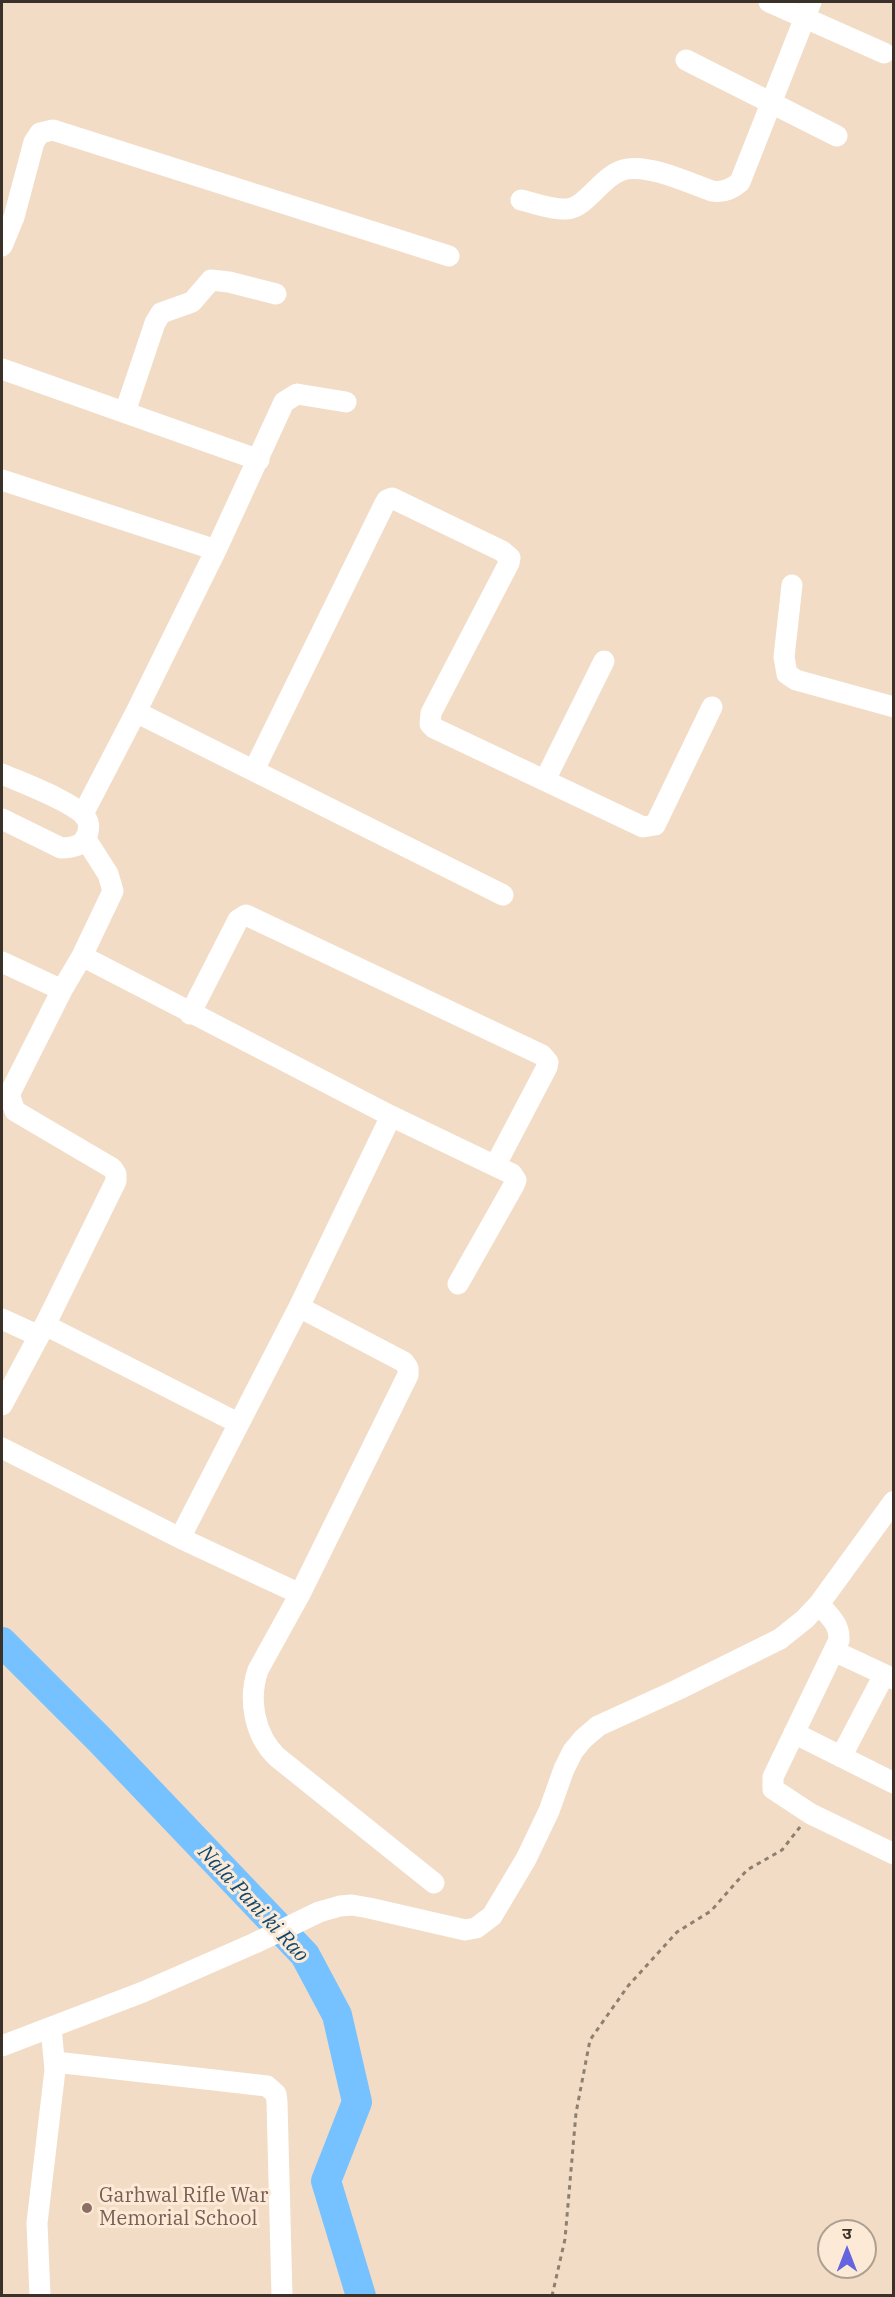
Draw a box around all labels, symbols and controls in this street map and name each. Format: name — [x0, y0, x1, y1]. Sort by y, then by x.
water label: Nala Pani ki Rao — [192, 1840, 314, 1968]
place label: Garhwal Rifle War Memorial School — [99, 2184, 268, 2231]
marker: Garhwal Rifle War Memorial School — [80, 2201, 94, 2215]
north arrow — [817, 2219, 877, 2279]
text: उ — [842, 2223, 852, 2243]

